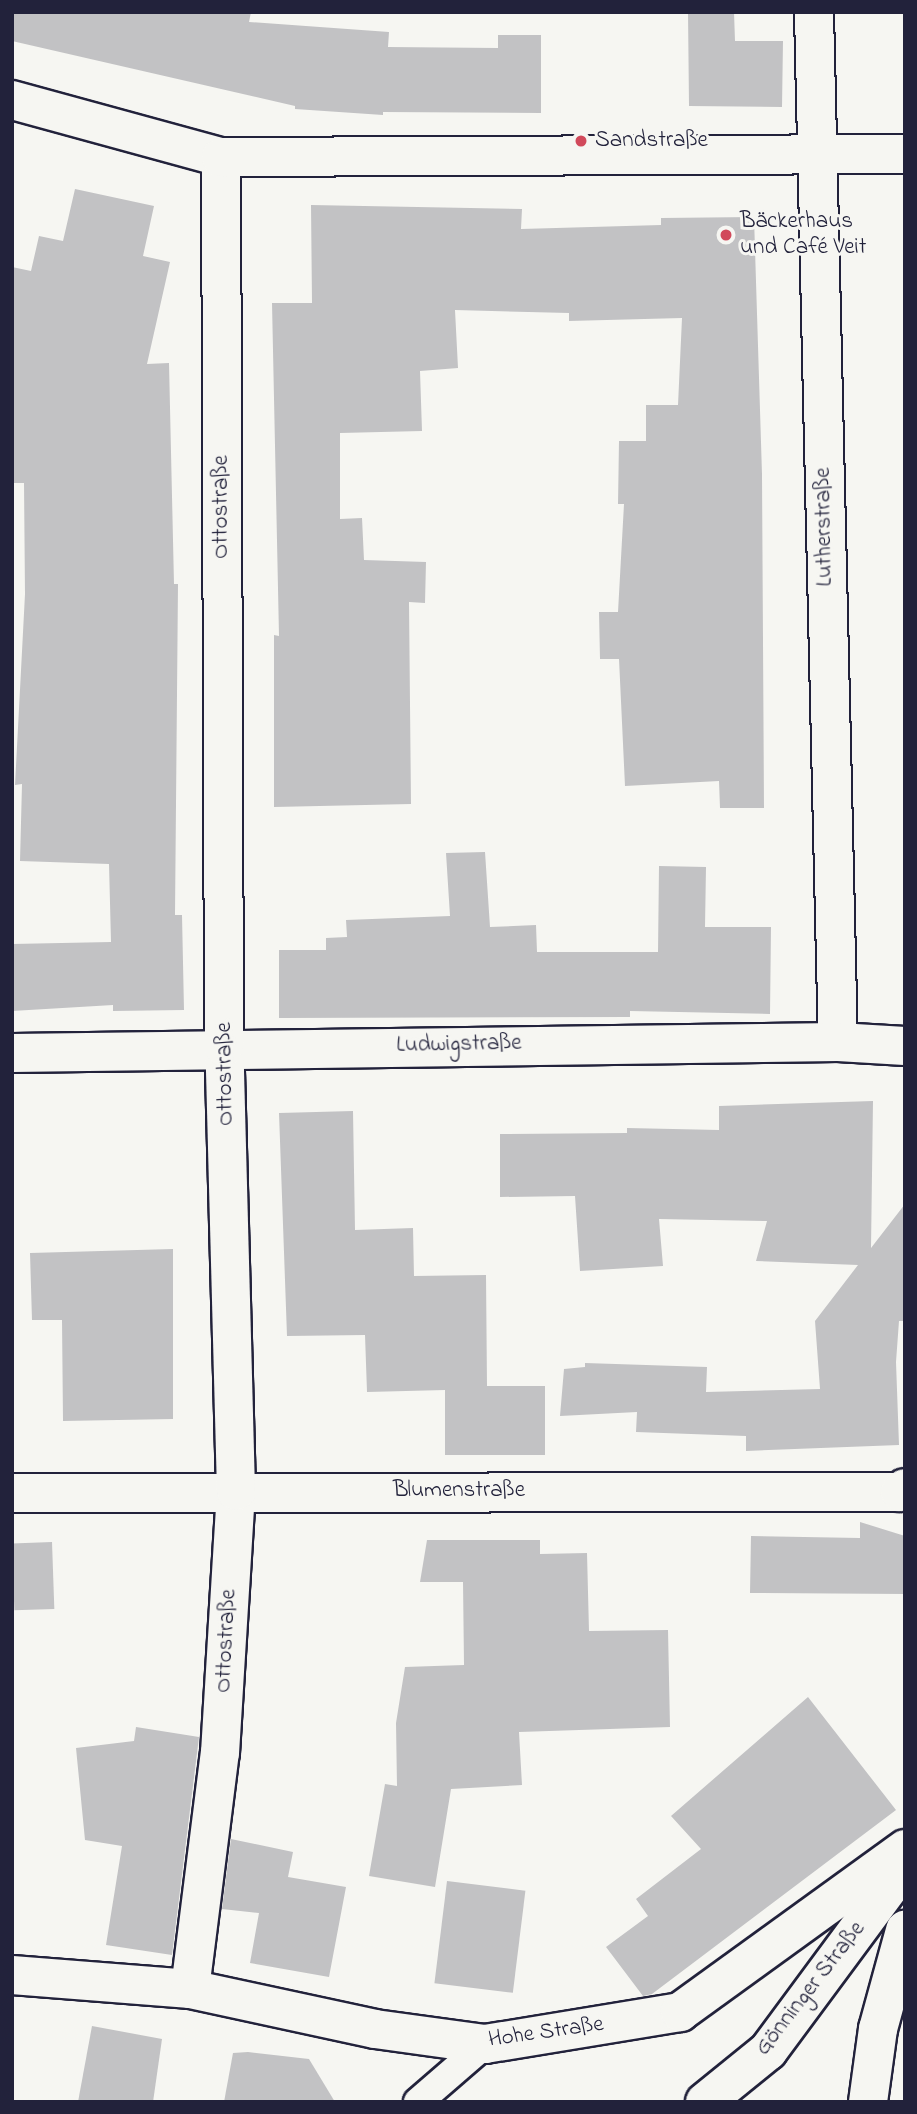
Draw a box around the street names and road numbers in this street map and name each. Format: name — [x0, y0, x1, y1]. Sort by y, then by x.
street label: Ottostraße — [208, 455, 236, 559]
street label: Lutherstraße — [810, 467, 840, 587]
street label: Ottostraße — [211, 1022, 241, 1126]
street label: Ludwigstraße — [396, 1030, 522, 1060]
street label: Blumenstraße — [393, 1477, 525, 1505]
street label: Ottostraße — [211, 1588, 243, 1694]
street label: Gönninger Straße — [750, 1916, 872, 2062]
street label: Hohe Straße — [487, 2011, 605, 2055]

